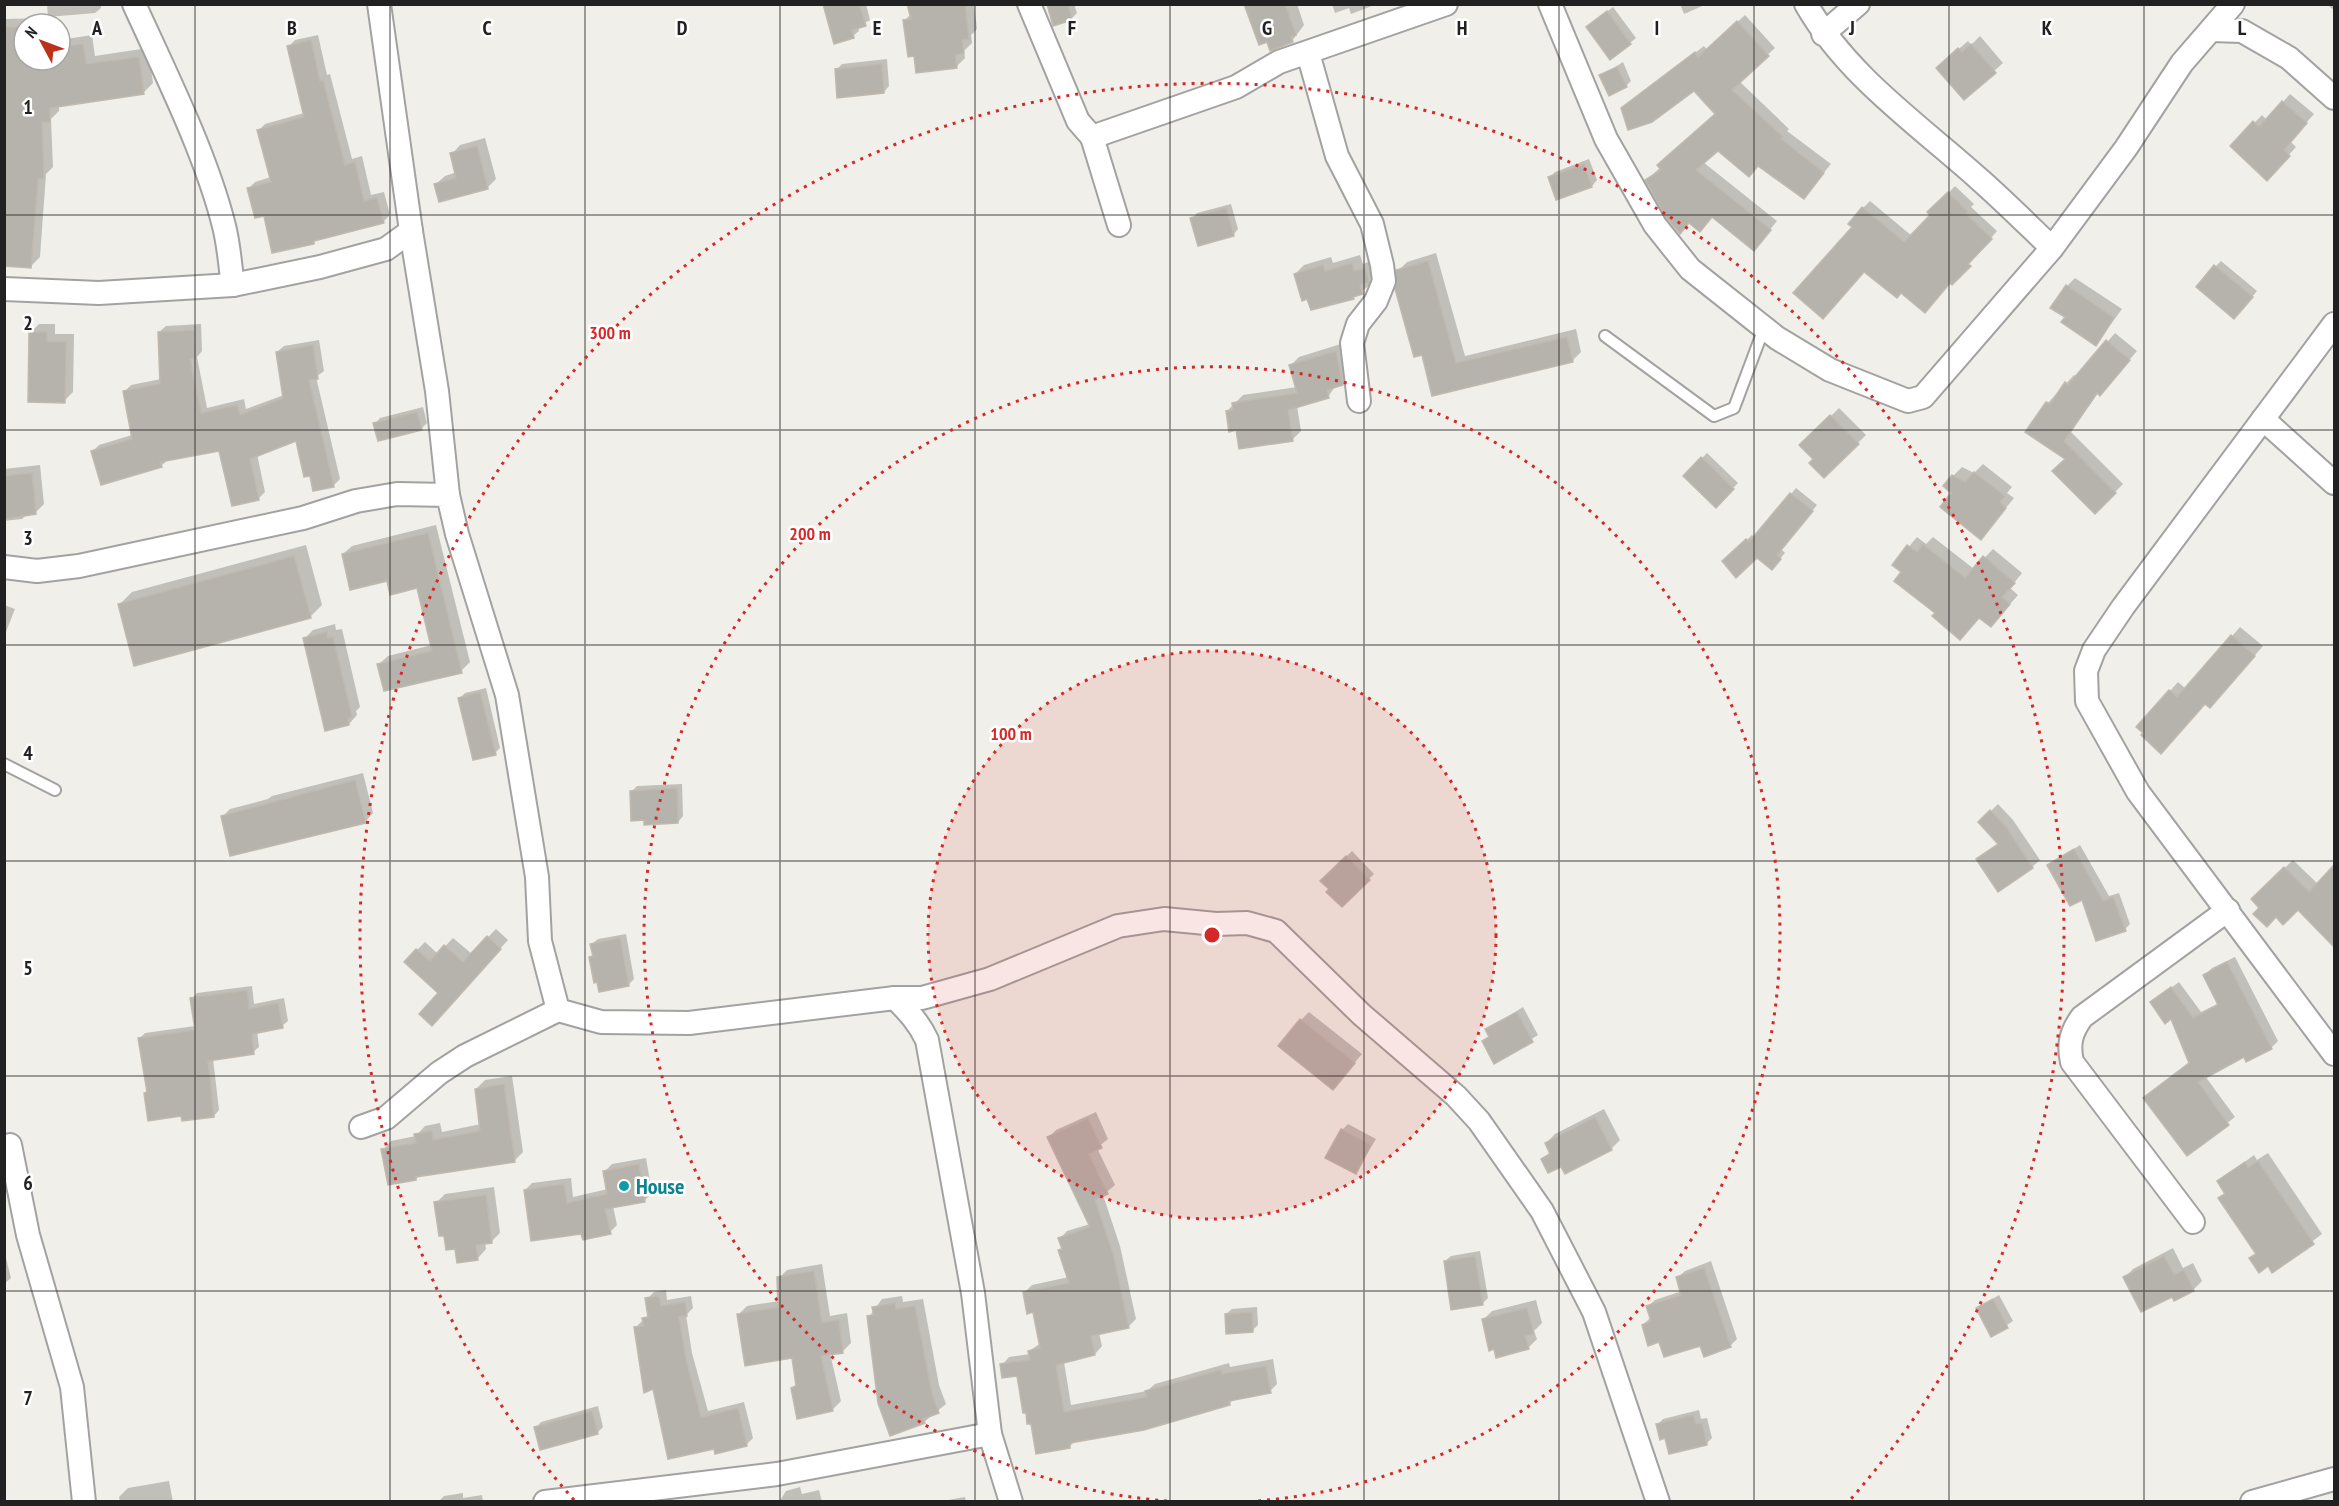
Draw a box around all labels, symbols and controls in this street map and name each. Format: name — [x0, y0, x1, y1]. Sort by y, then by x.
north arrow — [12, 12, 72, 72]
text: A — [91, 15, 103, 41]
text: B — [287, 15, 297, 41]
text: C — [482, 15, 492, 41]
text: D — [677, 15, 688, 41]
text: E — [873, 15, 881, 41]
text: F — [1068, 15, 1076, 41]
text: G — [1262, 15, 1272, 41]
text: H — [1457, 15, 1467, 41]
text: I — [1655, 15, 1659, 41]
text: J — [1848, 15, 1855, 41]
text: K — [2042, 15, 2053, 41]
text: L — [2238, 15, 2247, 41]
text: N — [20, 22, 41, 42]
text: 1 — [23, 94, 33, 120]
text: 2 — [23, 310, 33, 336]
text: 300 m — [589, 321, 631, 344]
text: 200 m — [789, 522, 831, 545]
text: 3 — [23, 525, 33, 551]
text: 100 m — [990, 722, 1032, 745]
text: 4 — [23, 740, 33, 766]
centre of rings — [1202, 925, 1222, 945]
text: 5 — [23, 955, 33, 981]
text: 6 — [23, 1170, 33, 1196]
place label: House — [636, 1172, 684, 1200]
marker: House — [617, 1179, 631, 1193]
text: 7 — [23, 1385, 33, 1411]

